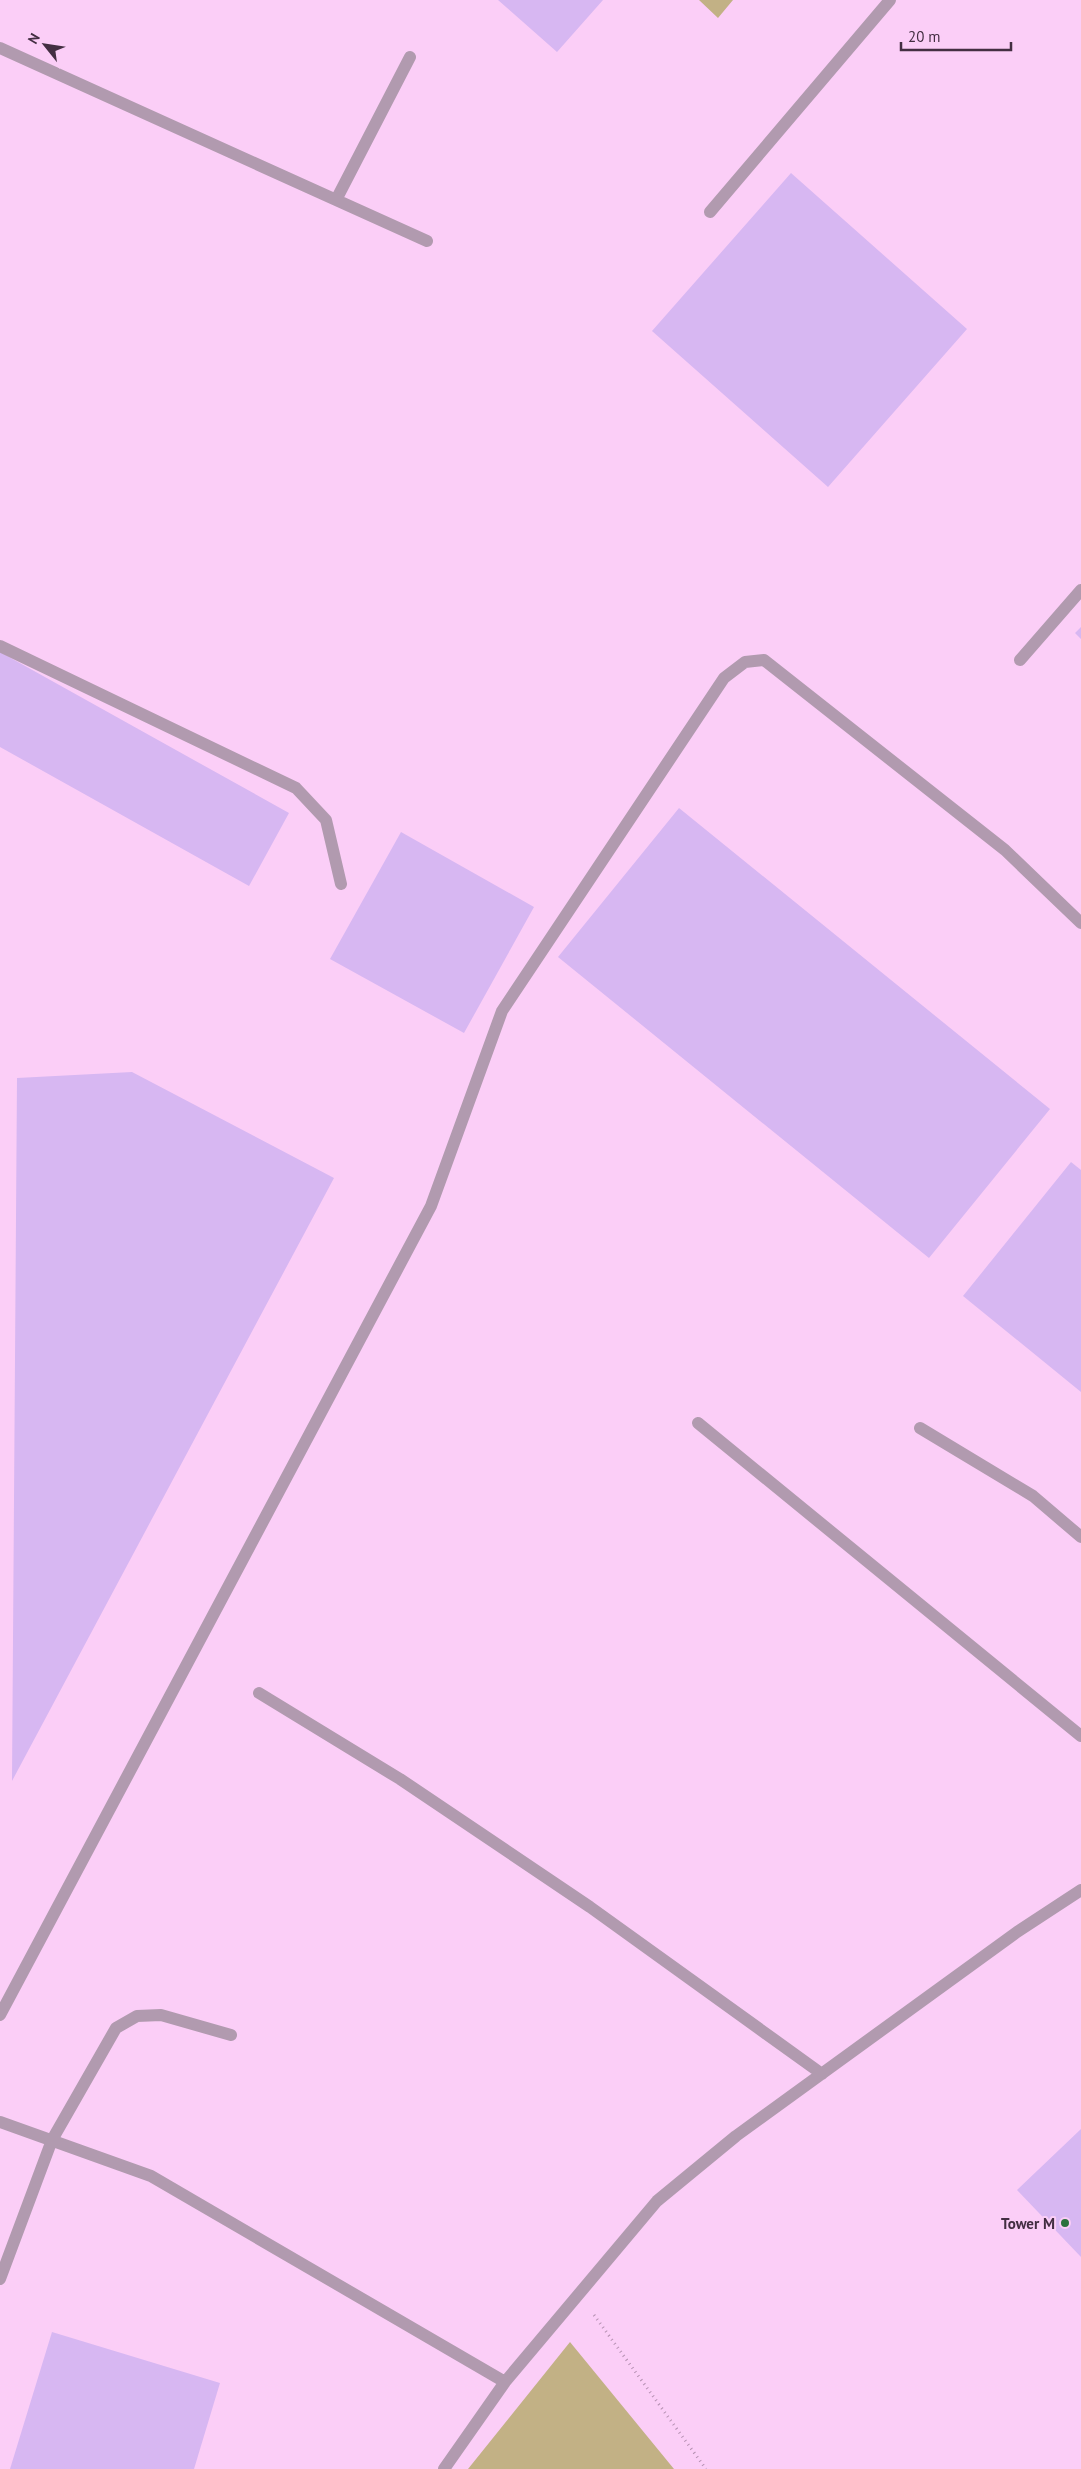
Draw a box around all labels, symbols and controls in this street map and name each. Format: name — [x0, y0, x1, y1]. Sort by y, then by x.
north arrow — [20, 20, 70, 70]
scale bar — [901, 20, 1011, 52]
text: 20 m — [908, 27, 941, 46]
text: N — [24, 30, 44, 47]
place label: Tower M — [1001, 2214, 1055, 2233]
marker: Tower M — [1059, 2217, 1071, 2229]

